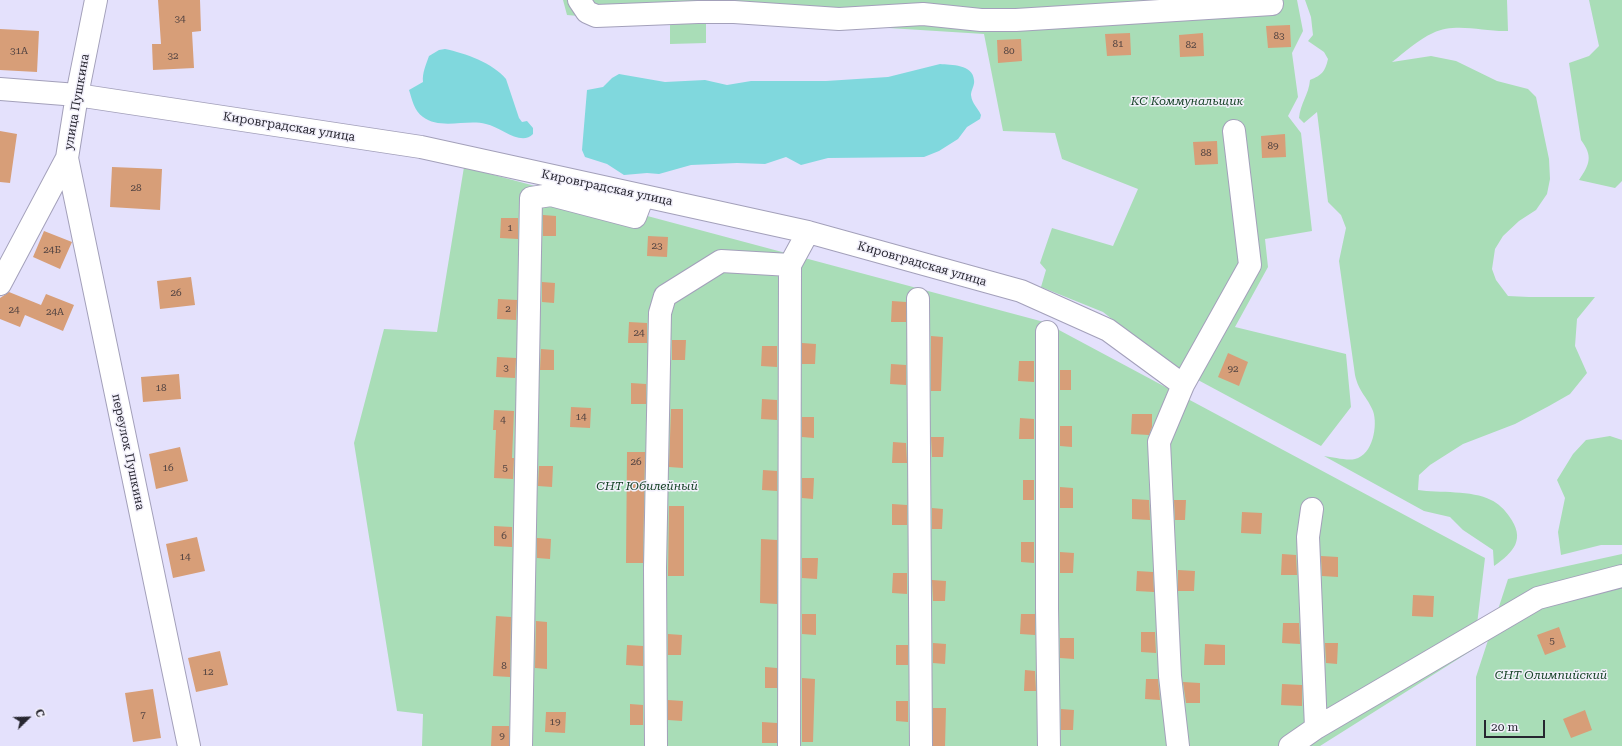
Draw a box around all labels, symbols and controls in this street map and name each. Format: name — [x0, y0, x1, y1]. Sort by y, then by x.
house number: 34 — [174, 13, 186, 25]
house number: 83 — [1273, 30, 1285, 42]
house number: 81 — [1112, 38, 1124, 50]
house number: 82 — [1185, 39, 1197, 51]
house number: 31А — [10, 45, 28, 57]
house number: 80 — [1003, 45, 1015, 57]
house number: 32 — [167, 50, 179, 62]
street label: улица Пушкина — [61, 53, 93, 151]
park label: КС Коммунальщик — [1131, 94, 1243, 108]
street label: Кировградская улица — [222, 109, 356, 145]
house number: 89 — [1267, 140, 1279, 152]
house number: 88 — [1200, 147, 1212, 159]
street label: Кировградская улица — [540, 167, 674, 209]
house number: 28 — [130, 182, 142, 194]
house number: 1 — [507, 222, 513, 234]
street label: Кировградская улица — [856, 239, 988, 289]
house number: 23 — [651, 240, 663, 252]
house number: 24Б — [43, 244, 61, 256]
house number: 26 — [170, 287, 182, 299]
house number: 2 — [505, 303, 511, 315]
house number: 24 — [8, 304, 20, 316]
house number: 24А — [46, 306, 64, 318]
house number: 24 — [633, 327, 645, 339]
house number: 3 — [503, 362, 509, 374]
house number: 92 — [1227, 363, 1239, 375]
house number: 18 — [155, 382, 167, 394]
street label: переулок Пушкина — [109, 392, 147, 512]
house number: 14 — [575, 411, 587, 423]
house number: 4 — [500, 414, 506, 426]
house number: 26 — [630, 456, 642, 468]
house number: 16 — [162, 462, 174, 474]
house number: 5 — [502, 462, 508, 474]
park label: СНТ Юбилейный — [596, 479, 698, 493]
house number: 6 — [501, 530, 507, 542]
house number: 14 — [179, 551, 191, 563]
house number: 5 — [1549, 635, 1555, 647]
house number: 8 — [501, 660, 507, 672]
house number: 12 — [202, 666, 214, 678]
park label: СНТ Олимпийский — [1495, 668, 1607, 682]
north arrow — [8, 698, 48, 738]
text: С — [32, 707, 47, 719]
house number: 7 — [140, 709, 146, 721]
scale bar — [1486, 712, 1547, 738]
house number: 19 — [549, 716, 561, 728]
text: 20 m — [1491, 720, 1518, 734]
house number: 9 — [499, 730, 505, 742]

